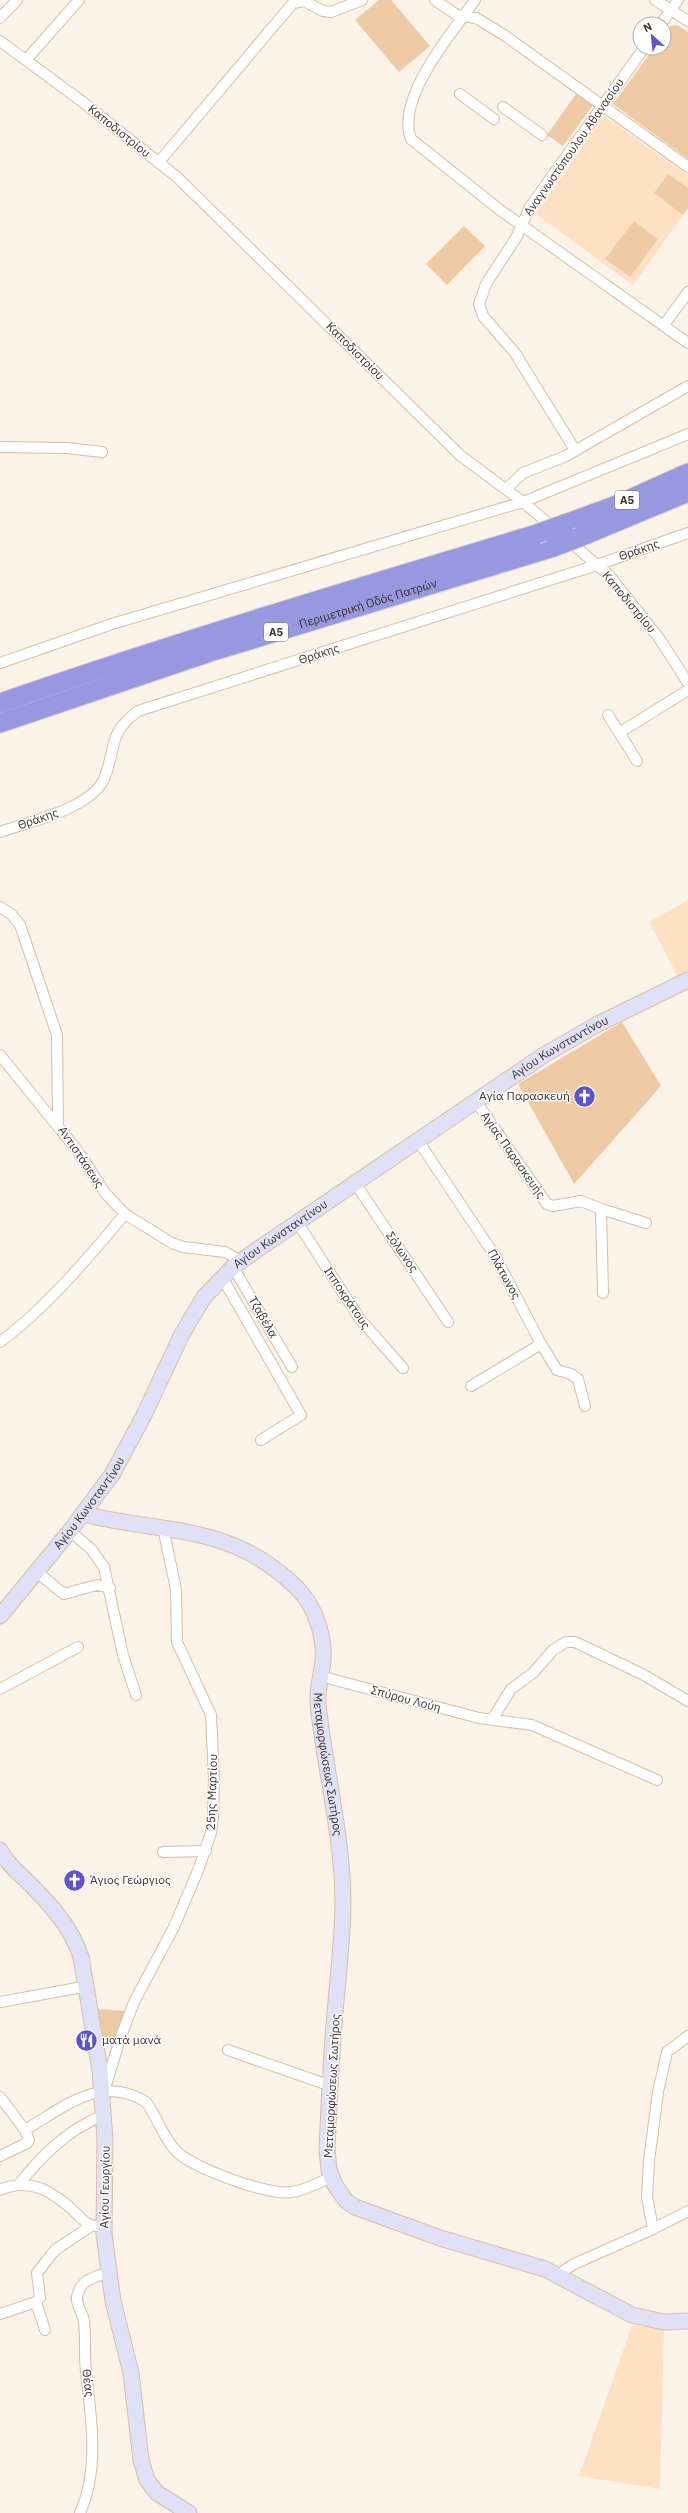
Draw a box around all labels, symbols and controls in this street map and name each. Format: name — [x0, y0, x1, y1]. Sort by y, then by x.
north arrow — [632, 16, 672, 56]
text: N — [641, 19, 654, 35]
street label: Αναγνωστόπουλου Αθανασίου — [520, 75, 627, 218]
street label: Καποδιστρίου — [85, 101, 154, 160]
street label: Καποδιστρίου — [323, 319, 387, 383]
road number: Α5 — [615, 491, 639, 509]
street label: Θράκης — [617, 536, 661, 563]
street label: Καποδιστρίου — [599, 568, 660, 636]
street label: Περιμετρική Οδός Πατρών — [297, 575, 439, 631]
road number: Α5 — [264, 623, 288, 641]
street label: Θράκης — [297, 640, 341, 667]
street label: Θράκης — [16, 805, 60, 832]
street label: Αγίου Κωνσταντίνου — [508, 1012, 611, 1082]
church icon: Αγία Παρασκευή — [572, 1083, 598, 1109]
place label: Αγία Παρασκευή — [479, 1088, 570, 1103]
street label: Αγίας Παρασκευής — [478, 1108, 549, 1201]
street label: Αντιστάσεως — [55, 1123, 108, 1191]
street label: Αγίου Κωνσταντίνου — [230, 1196, 330, 1271]
street label: Σόλωνος — [383, 1228, 422, 1275]
street label: Πλάτωνος — [485, 1246, 524, 1302]
street label: Ιπποκράτους — [321, 1264, 374, 1332]
street label: Τζαβέλα — [245, 1293, 282, 1341]
street label: Αγίου Κωνσταντίνου — [50, 1454, 127, 1552]
street label: Σπύρου Λούη — [370, 1682, 443, 1715]
street label: Μεταμορφώσεως Σωτήρος — [311, 1692, 346, 1837]
street label: 25ης Μαρτίου — [203, 1753, 220, 1831]
church icon: Άγιος Γεώργιος — [61, 1867, 87, 1893]
place label: Άγιος Γεώργιος — [90, 1872, 171, 1887]
street label: Μεταμορφώσεως Σωτήρος — [320, 2013, 343, 2158]
restaurant icon: ματά μανά — [74, 2027, 100, 2053]
place label: ματά μανά — [102, 2032, 161, 2047]
street label: Αγίου Γεωργίου — [96, 2145, 113, 2229]
street label: Θέας — [79, 2368, 98, 2398]

